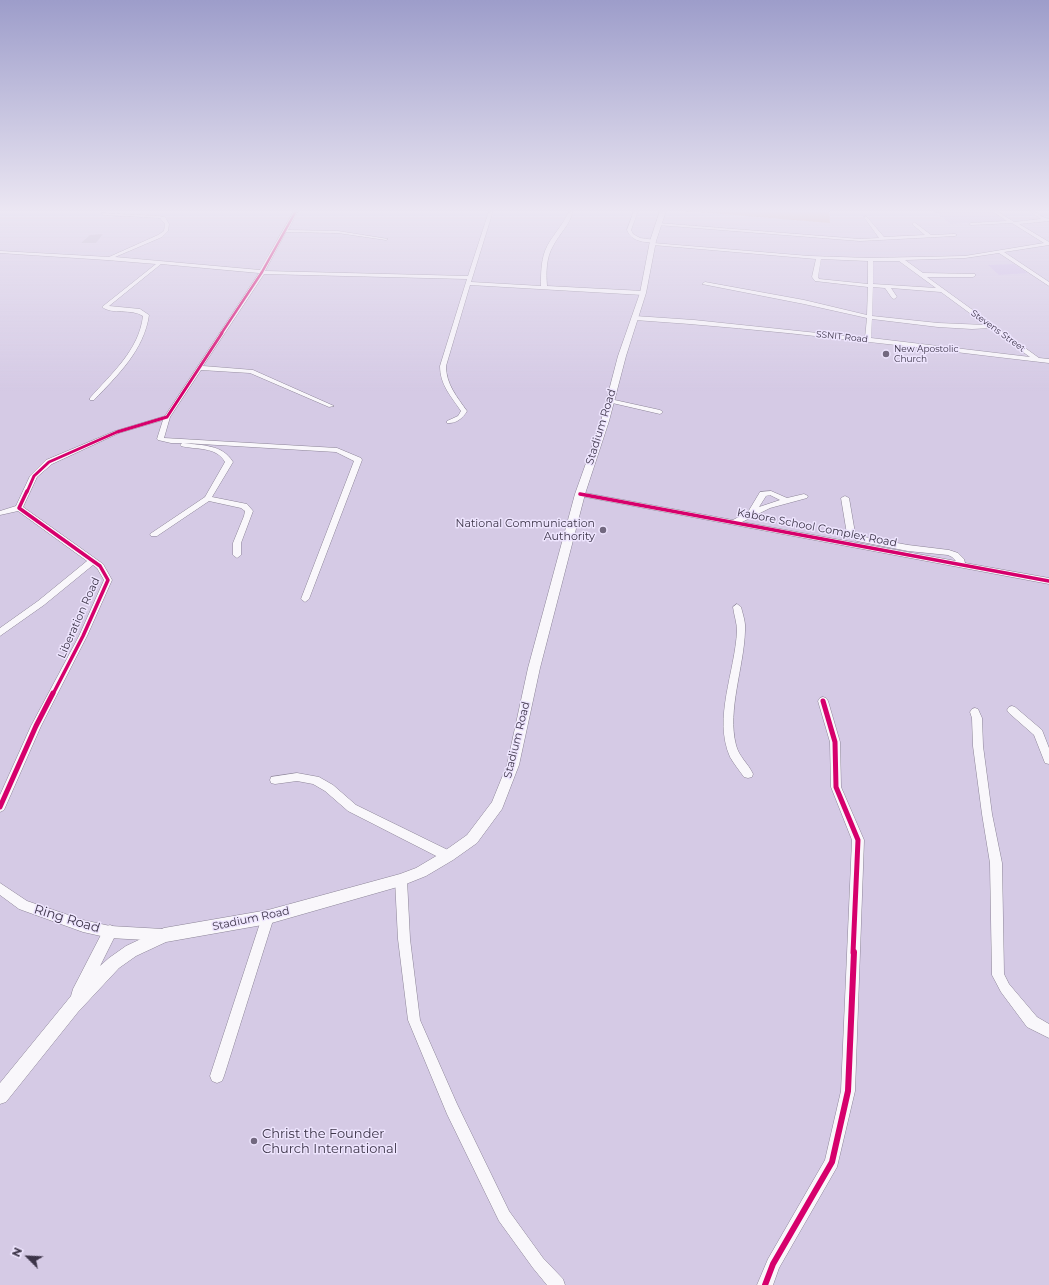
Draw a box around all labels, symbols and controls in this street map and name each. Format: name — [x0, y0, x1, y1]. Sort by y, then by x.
street label: Stevens Street — [969, 308, 1027, 354]
street label: SSNIT Road — [815, 329, 869, 345]
place label: New Apostolic Church — [894, 344, 959, 365]
marker: New Apostolic Church — [881, 349, 891, 359]
street label: Stadium Road — [583, 387, 619, 467]
street label: Kabore School Complex Road — [736, 506, 898, 550]
place label: National Communication Authority — [455, 517, 595, 543]
marker: National Communication Authority — [598, 525, 608, 535]
street label: Liberation Road — [55, 575, 103, 661]
street label: Stadium Road — [501, 700, 533, 780]
street label: Ring Road — [32, 902, 102, 936]
street label: Stadium Road — [211, 904, 291, 934]
place label: Christ the Founder Church International — [262, 1126, 397, 1157]
marker: Christ the Founder Church International — [249, 1136, 259, 1146]
north arrow — [8, 1237, 48, 1277]
text: N — [9, 1245, 25, 1259]

